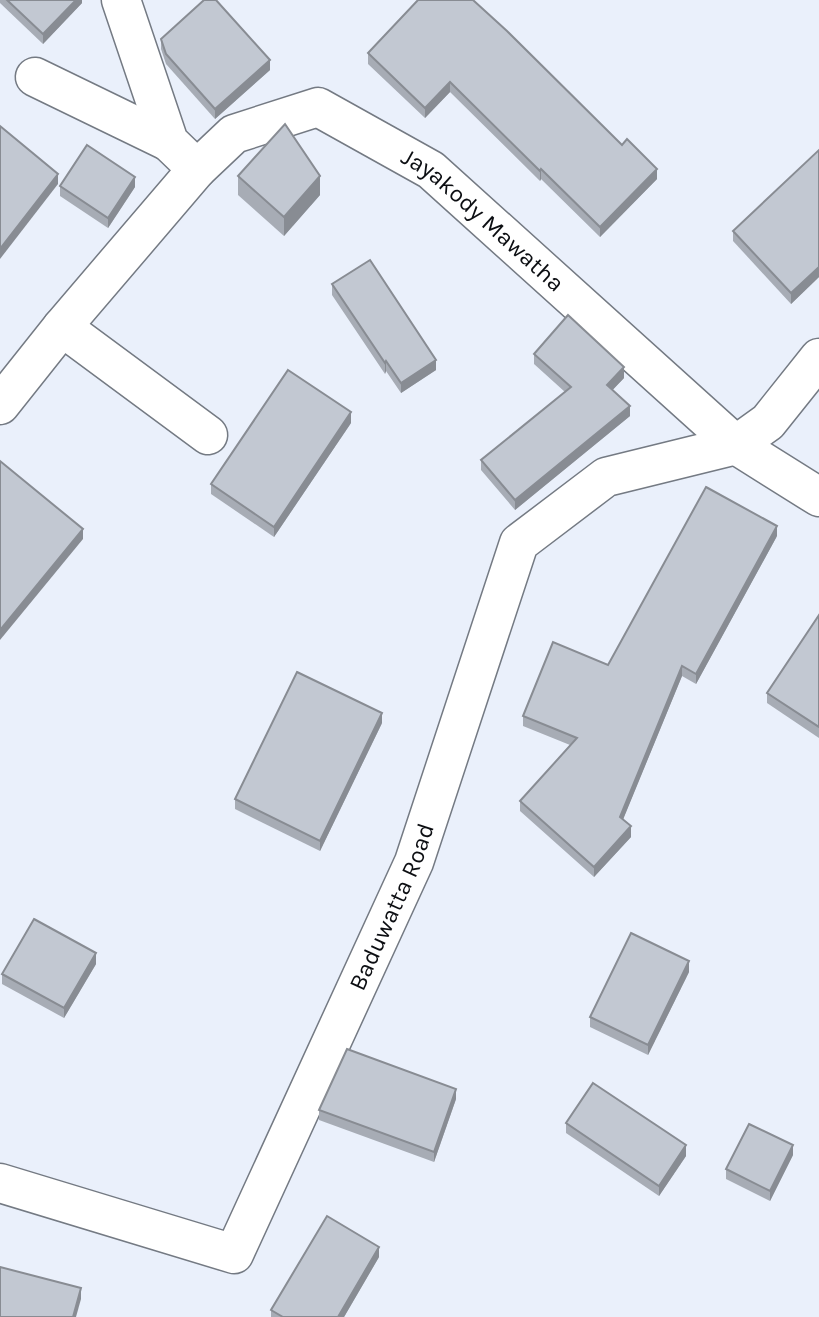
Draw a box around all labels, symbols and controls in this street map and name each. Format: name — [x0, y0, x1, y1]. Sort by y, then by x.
street label: Jayakody Mawatha — [397, 142, 570, 297]
street label: Baduwatta Road — [343, 820, 440, 995]

